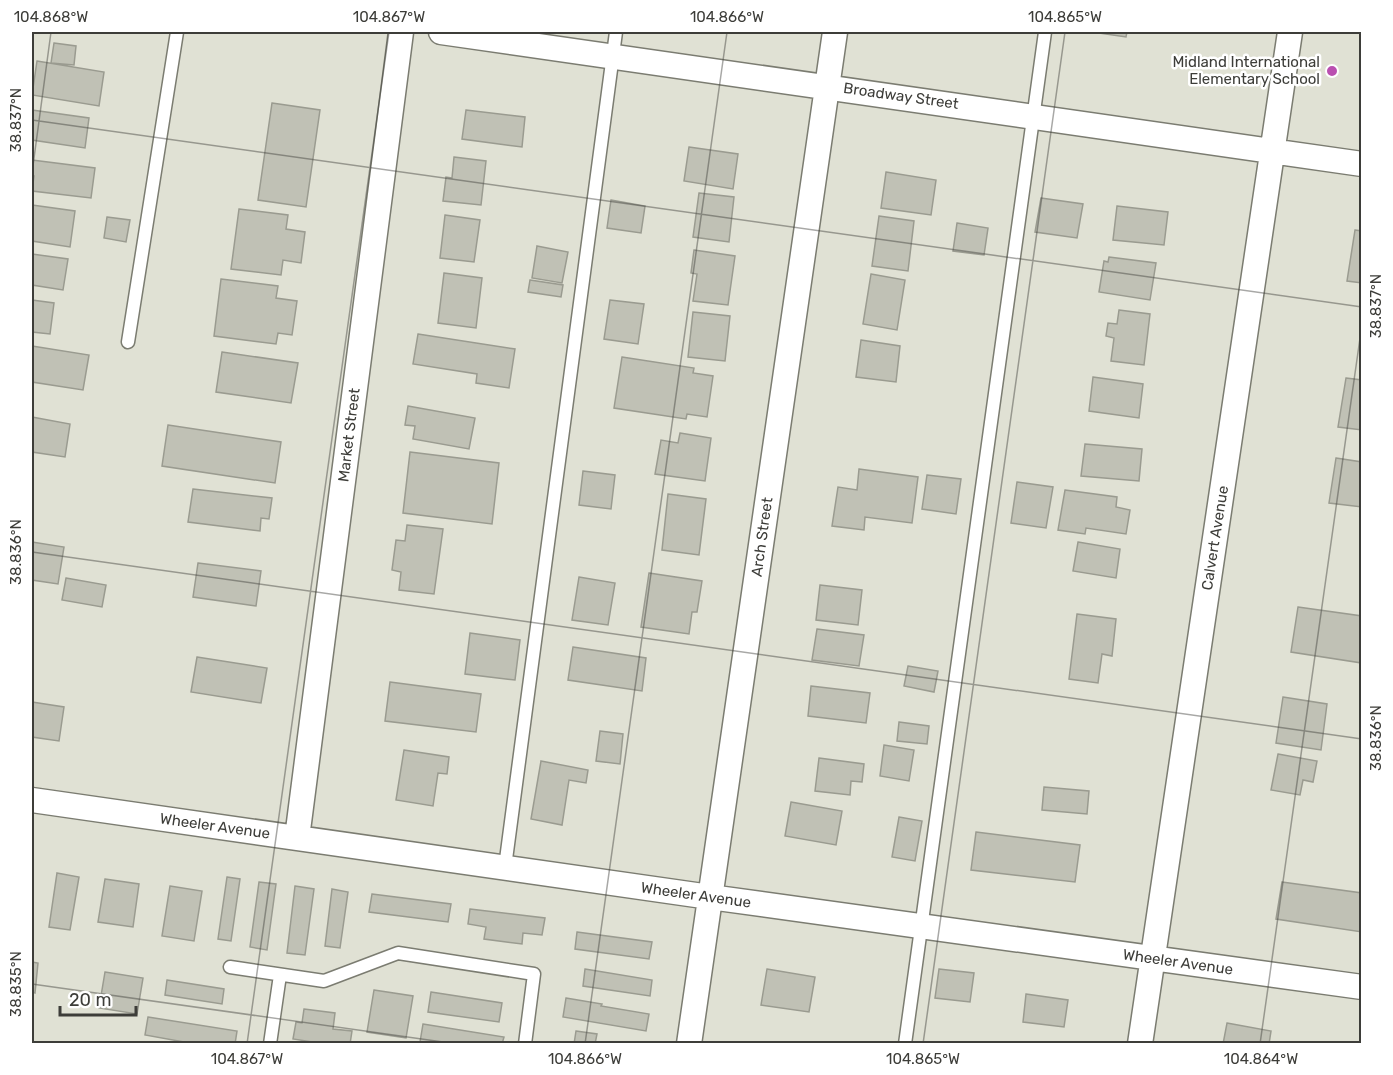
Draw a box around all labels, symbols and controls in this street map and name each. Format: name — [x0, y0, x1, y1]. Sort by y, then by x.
text: 104.868°W — [14, 8, 88, 26]
text: 104.867°W — [353, 8, 425, 26]
text: 104.866°W — [690, 8, 764, 26]
text: 104.865°W — [1028, 8, 1102, 26]
place label: Midland International Elementary School — [1172, 53, 1320, 88]
marker: Midland International Elementary School — [1325, 64, 1339, 78]
street label: Broadway Street — [842, 79, 960, 113]
text: 38.837°N — [7, 88, 25, 152]
text: 38.837°N — [1367, 274, 1385, 338]
street label: Market Street — [334, 387, 364, 483]
street label: Calvert Avenue — [1198, 484, 1232, 592]
street label: Arch Street — [748, 496, 777, 578]
text: 38.836°N — [7, 519, 25, 585]
text: 38.836°N — [1367, 705, 1385, 771]
street label: Wheeler Avenue — [159, 809, 271, 843]
street label: Wheeler Avenue — [640, 878, 752, 912]
street label: Wheeler Avenue — [1122, 945, 1234, 979]
text: 38.835°N — [7, 951, 25, 1017]
scale bar — [60, 979, 136, 1017]
text: 20 m — [69, 989, 111, 1011]
text: 104.867°W — [211, 1050, 283, 1068]
text: 104.866°W — [548, 1050, 622, 1068]
text: 104.865°W — [886, 1050, 960, 1068]
text: 104.864°W — [1224, 1050, 1298, 1068]

